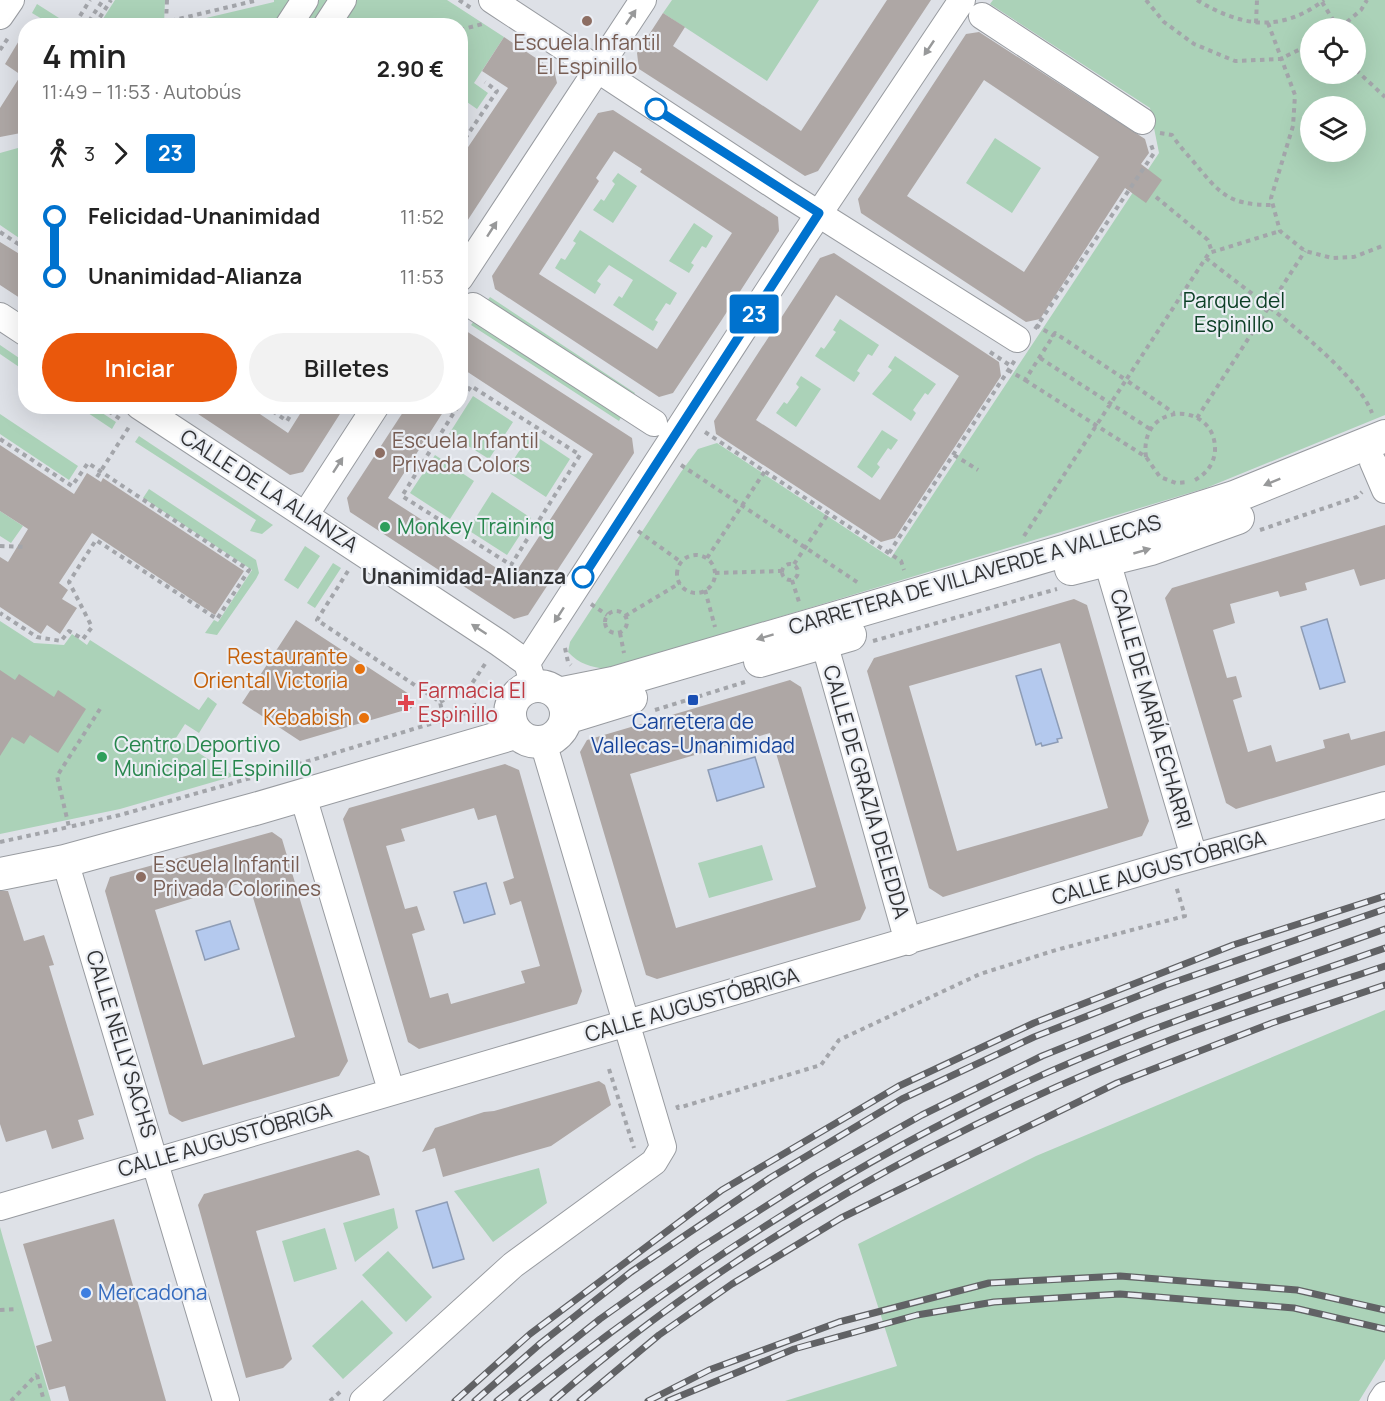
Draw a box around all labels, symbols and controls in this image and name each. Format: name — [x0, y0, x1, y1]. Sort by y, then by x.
one-way arrow — [625, 10, 637, 26]
marker: Escuela Infantil El Espinillo — [580, 14, 594, 28]
map controls — [1300, 18, 1366, 162]
button: locate — [1300, 18, 1366, 84]
place label: Escuela Infantil El Espinillo — [514, 28, 661, 80]
text: 4 min — [42, 33, 127, 78]
one-way arrow — [923, 40, 935, 56]
text: 2.90 € — [377, 54, 444, 84]
text: 11:49 – 11:53 · Autobús — [42, 78, 241, 105]
button: layers — [1300, 96, 1366, 162]
unlabelled marker — [645, 98, 667, 120]
icon: walk — [42, 137, 75, 170]
icon: forward — [104, 137, 137, 170]
text: 23 — [158, 139, 183, 167]
text: 3 — [84, 140, 95, 167]
text: Felicidad-Unanimidad — [88, 201, 320, 231]
text: 11:52 — [400, 203, 444, 230]
one-way arrow — [487, 221, 498, 237]
text: Unanimidad-Alianza — [88, 261, 302, 291]
text: 11:53 — [400, 263, 444, 290]
park label: Parque del Espinillo — [1183, 286, 1285, 338]
line badge: 23 — [727, 294, 781, 334]
text: 23 — [742, 300, 766, 328]
button: Iniciar — [42, 333, 237, 402]
button: Billetes — [249, 333, 444, 402]
street label: CALLE DE LA ALIANZA — [175, 422, 364, 558]
place label: Escuela Infantil Privada Colors — [392, 426, 539, 478]
marker: Escuela Infantil Privada Colors — [373, 446, 387, 460]
one-way arrow — [332, 457, 343, 473]
one-way arrow — [1263, 477, 1281, 487]
street label: CARRETERA DE VILLAVERDE A VALLECAS — [785, 507, 1164, 641]
place label: Monkey Training — [397, 512, 555, 540]
marker: Monkey Training — [378, 520, 392, 534]
one-way arrow — [1133, 546, 1151, 555]
place label: Unanimidad-Alianza — [362, 562, 566, 590]
marker: Unanimidad-Alianza — [572, 566, 594, 588]
street label: CALLE DE MARÍA ECHARRI — [1104, 586, 1200, 832]
one-way arrow — [554, 607, 565, 623]
one-way arrow — [471, 624, 487, 635]
one-way arrow — [756, 633, 774, 642]
place label: Restaurante Oriental Victoria — [193, 642, 348, 694]
marker: Restaurante Oriental Victoria — [353, 662, 367, 676]
street label: CALLE DE GRAZIA DELEDDA — [817, 662, 917, 922]
place label: Farmacia El Espinillo — [418, 676, 526, 728]
marker: Carretera de Vallecas-Unanimidad — [686, 693, 700, 707]
marker: Farmacia El Espinillo — [399, 696, 413, 710]
place label: Kebabish — [263, 703, 352, 731]
place label: Carretera de Vallecas-Unanimidad — [591, 707, 795, 759]
marker: Kebabish — [357, 711, 371, 725]
place label: Centro Deportivo Municipal El Espinillo — [114, 730, 312, 782]
marker: Centro Deportivo Municipal El Espinillo — [95, 750, 109, 764]
street label: CALLE AUGUSTÓBRIGA — [1048, 823, 1269, 911]
place label: Escuela Infantil Privada Colorines — [153, 850, 321, 902]
marker: Escuela Infantil Privada Colorines — [134, 870, 148, 884]
street label: CALLE NELLY SACHS — [80, 947, 164, 1141]
street label: CALLE AUGUSTÓBRIGA — [581, 960, 802, 1048]
street label: CALLE AUGUSTÓBRIGA — [114, 1095, 335, 1183]
place label: Mercadona — [98, 1278, 208, 1306]
marker: Mercadona — [79, 1286, 93, 1300]

